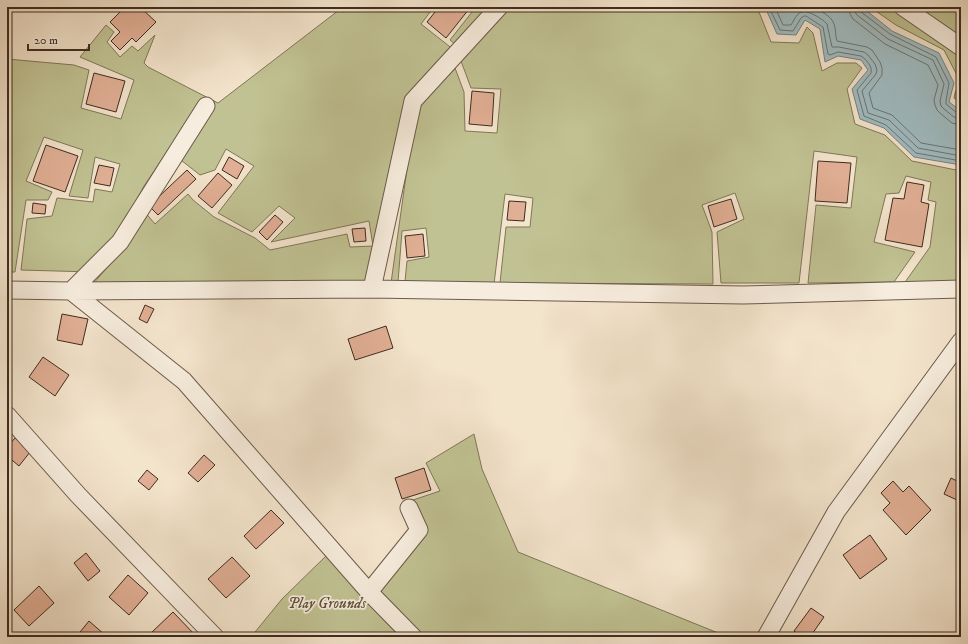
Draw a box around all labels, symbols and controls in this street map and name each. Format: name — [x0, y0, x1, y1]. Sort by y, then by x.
scale bar — [28, 26, 89, 52]
text: 20 m — [34, 33, 58, 48]
park label: Play Grounds — [288, 594, 366, 613]

